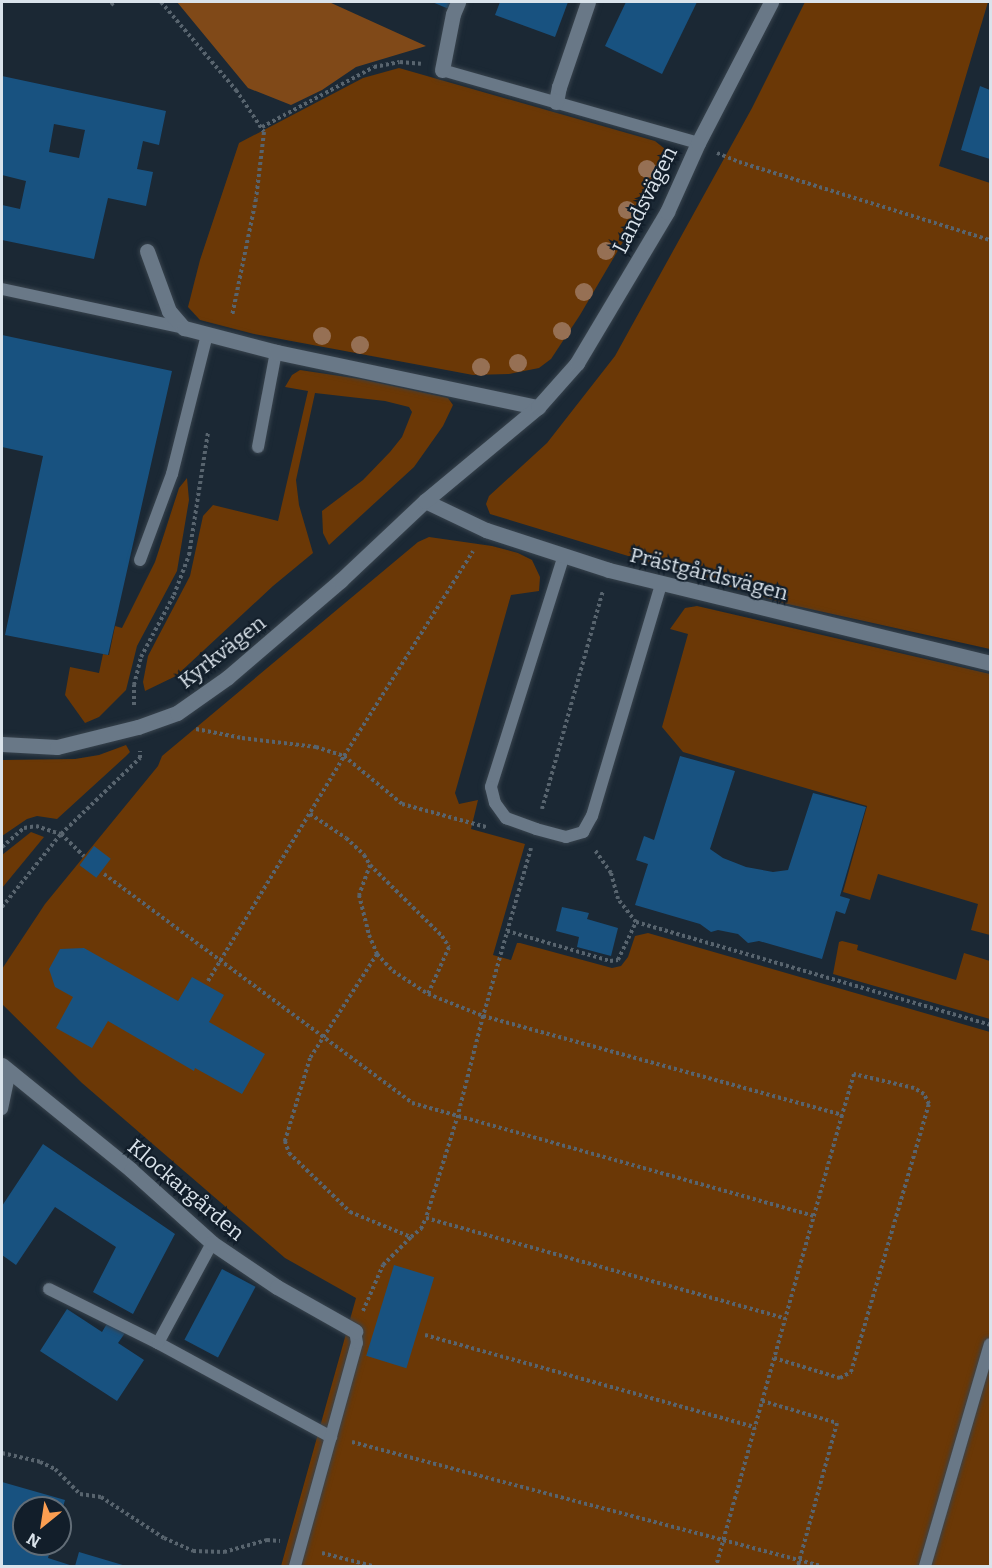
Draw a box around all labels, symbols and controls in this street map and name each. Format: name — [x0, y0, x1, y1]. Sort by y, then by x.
street label: Landsvägen — [607, 142, 683, 258]
street label: Prästgårdsvägen — [627, 542, 791, 606]
street label: Kyrkvägen — [173, 610, 271, 694]
street label: Klockargården — [123, 1134, 249, 1246]
north arrow — [12, 1496, 72, 1556]
text: N — [24, 1529, 44, 1552]

